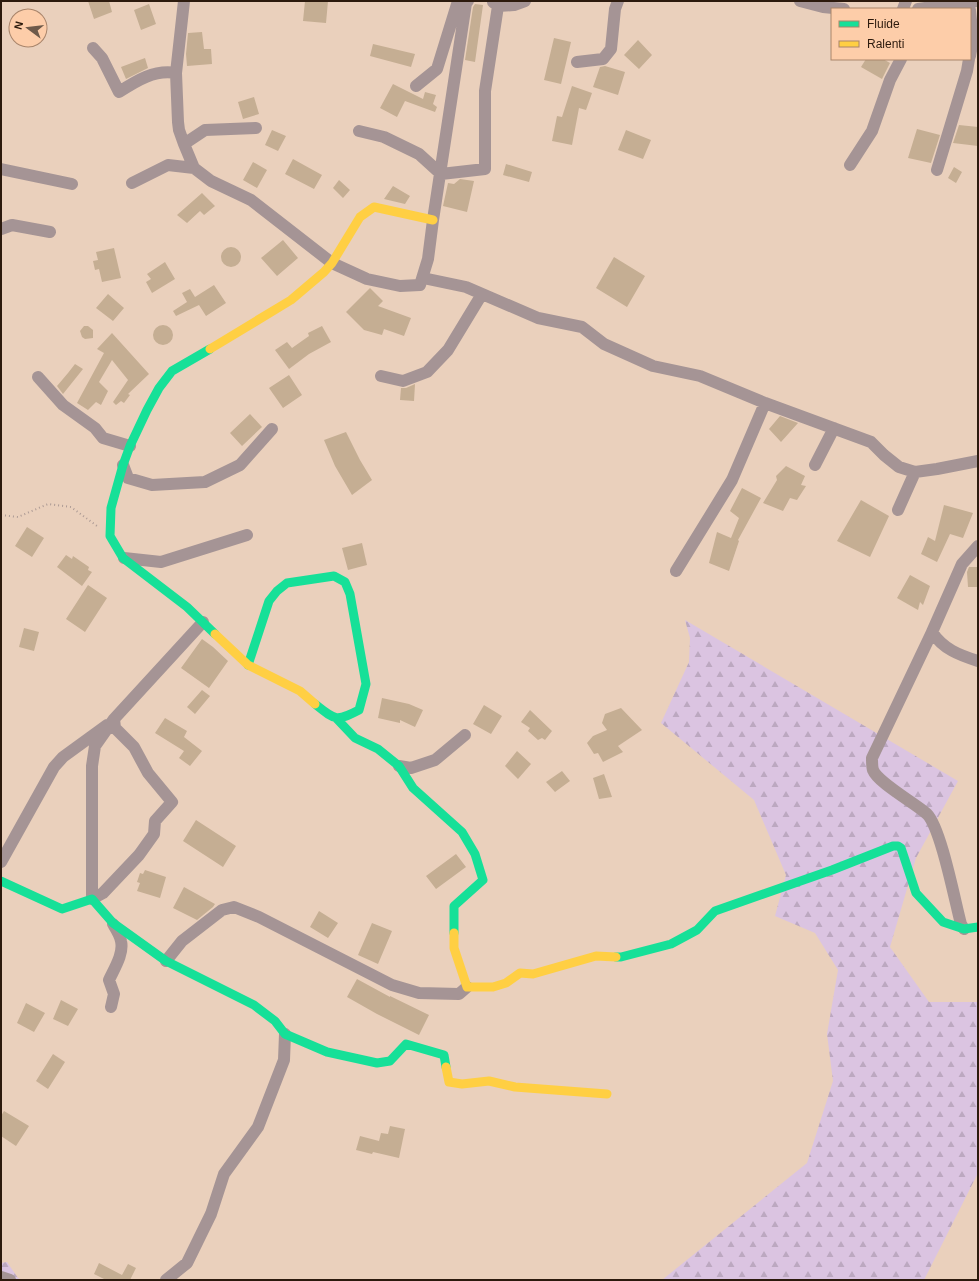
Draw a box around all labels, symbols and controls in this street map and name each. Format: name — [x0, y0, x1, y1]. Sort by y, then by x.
north arrow — [8, 8, 48, 48]
legend — [831, 8, 971, 60]
text: Fluide — [867, 17, 900, 31]
text: N — [12, 20, 25, 31]
text: Ralenti — [867, 37, 904, 51]

